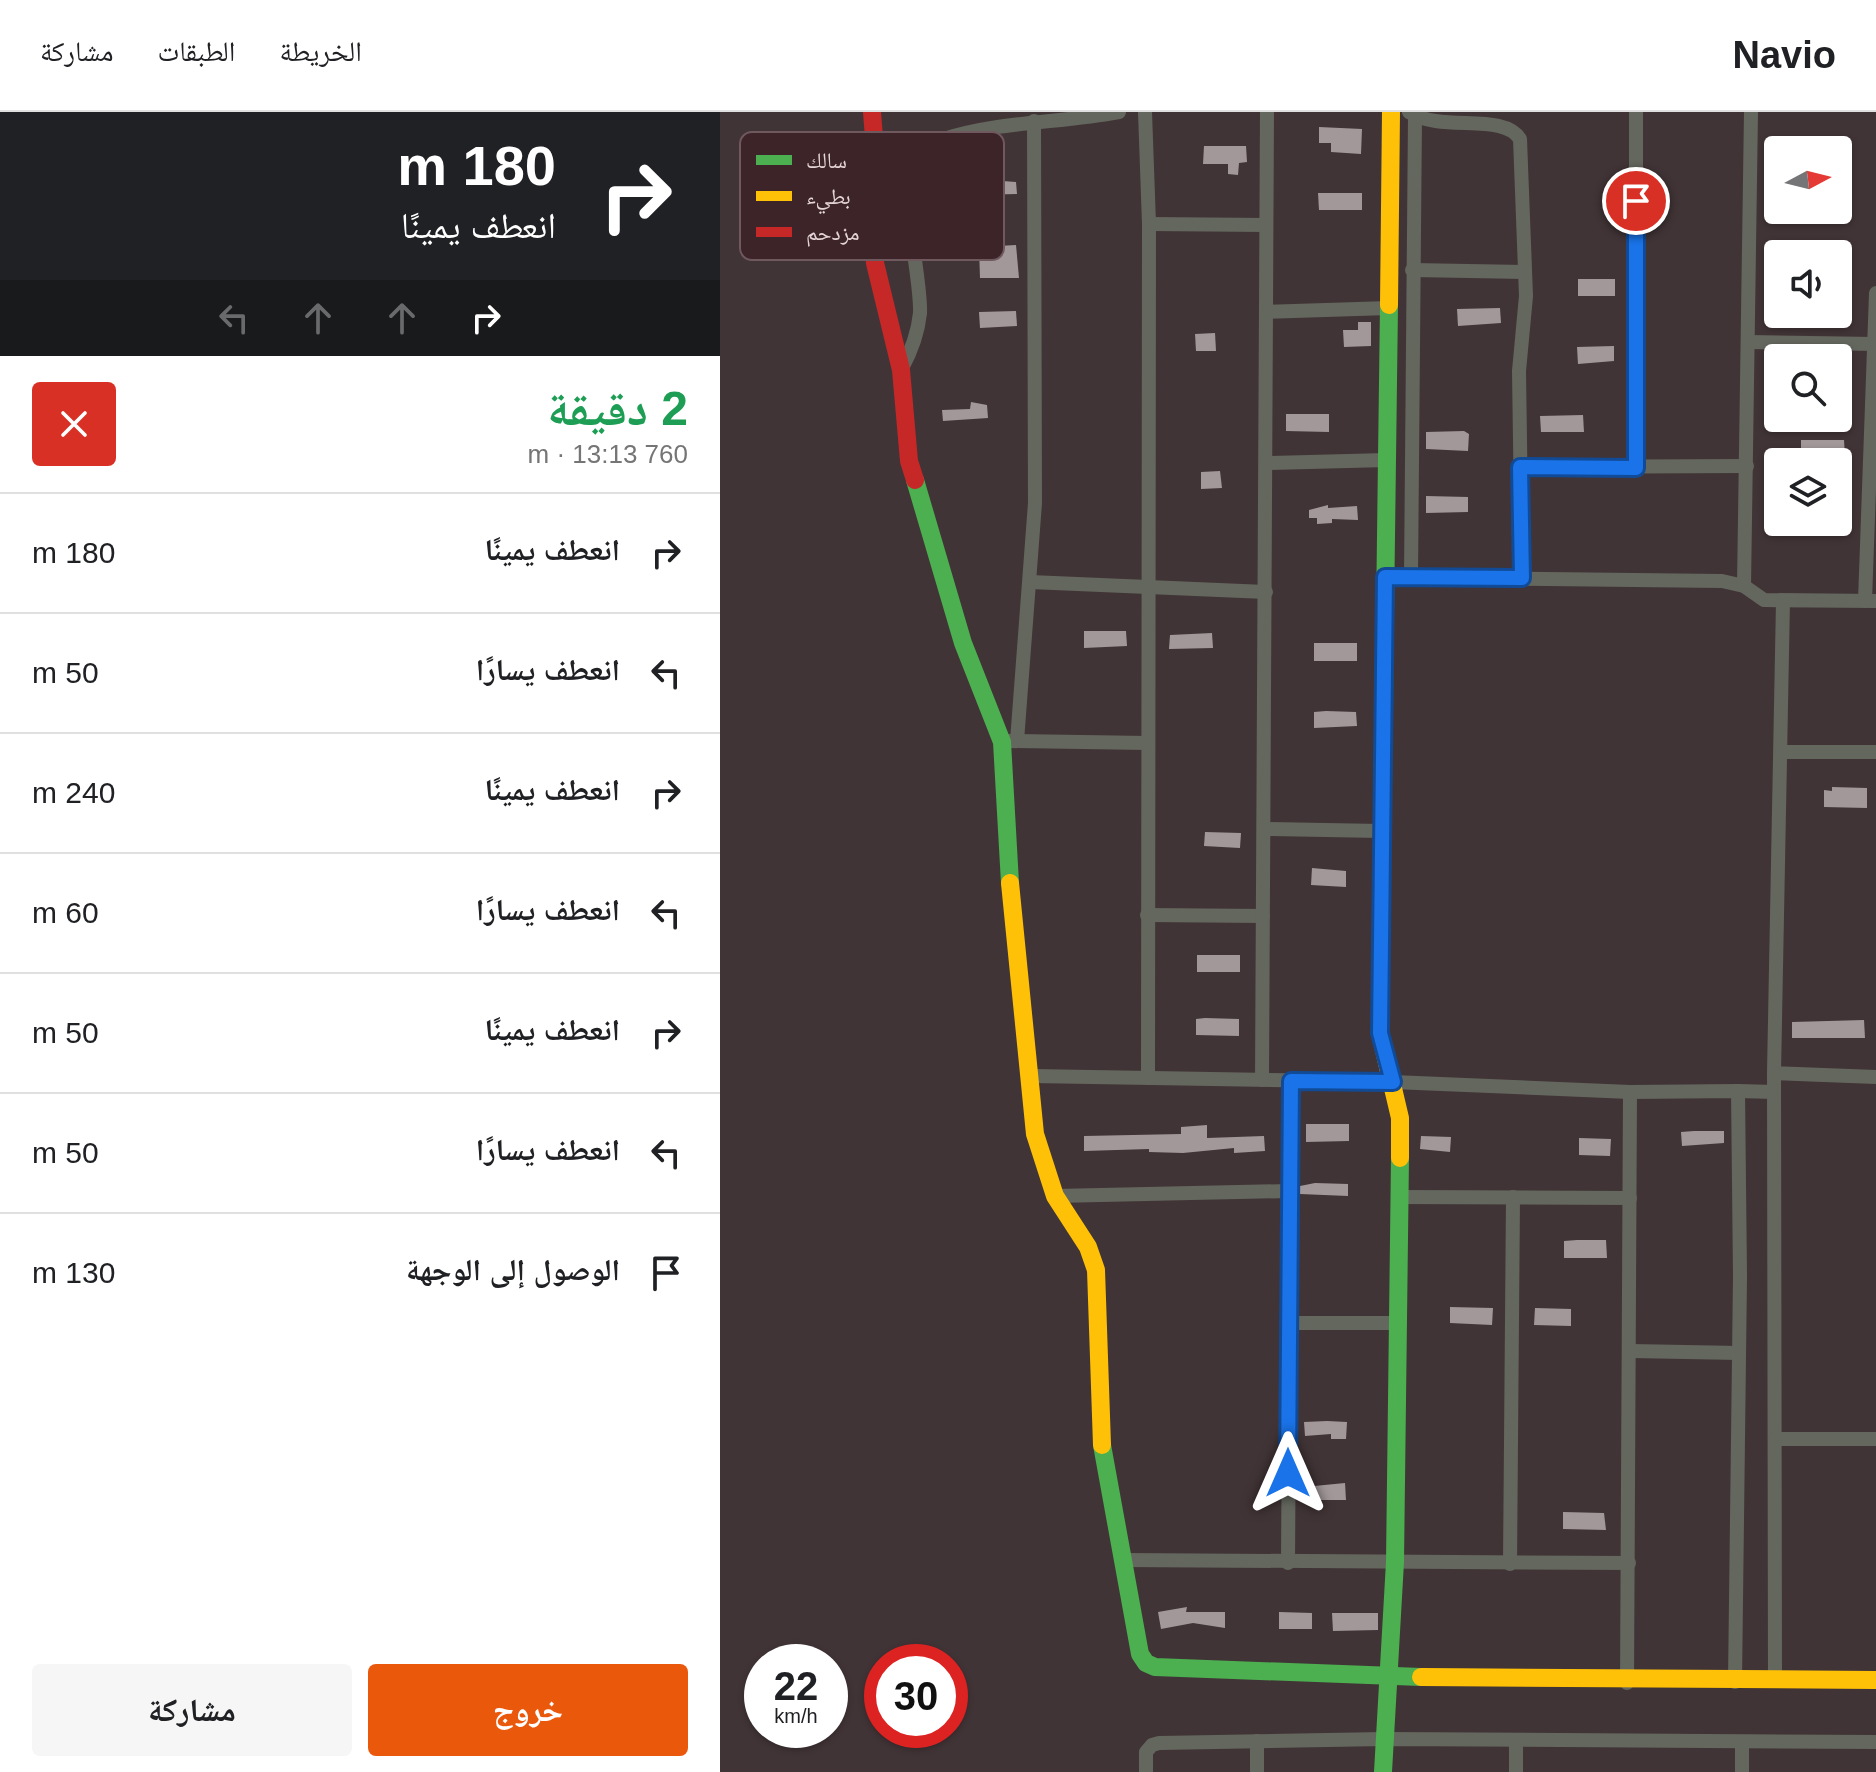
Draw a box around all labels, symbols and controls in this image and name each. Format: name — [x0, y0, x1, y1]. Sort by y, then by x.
text: Navio — [1733, 34, 1836, 76]
text: مشاركة — [40, 36, 114, 67]
text: الطبقات — [158, 36, 235, 67]
text: الخريطة — [279, 36, 362, 67]
legend — [740, 132, 1004, 260]
text: 180 m — [397, 134, 556, 197]
north arrow — [1764, 136, 1852, 224]
map controls — [1764, 136, 1852, 536]
icon: right — [584, 144, 688, 248]
text: سالك — [806, 148, 847, 173]
pin — [1602, 167, 1670, 235]
icon: arrive — [1614, 179, 1658, 223]
text: بطيء — [806, 184, 851, 214]
text: انعطف يمينًا — [401, 205, 556, 246]
text: مزدحم — [806, 220, 860, 247]
button: sound — [1764, 240, 1852, 328]
icon: left — [212, 296, 256, 340]
icon: ahead — [296, 296, 340, 340]
icon: ahead — [380, 296, 424, 340]
icon: right — [464, 296, 508, 340]
button: search — [1764, 344, 1852, 432]
button: close — [32, 382, 116, 466]
text: 2 دقيقة — [547, 382, 688, 435]
text: 760 m · 13:13 — [528, 439, 688, 469]
button: layers — [1764, 448, 1852, 536]
icon: right — [644, 531, 688, 575]
text: انعطف يمينًا — [484, 533, 620, 566]
text: 180 m — [32, 536, 115, 569]
icon: left — [644, 651, 688, 695]
text: انعطف يسارًا — [476, 653, 620, 686]
text: 50 m — [32, 656, 99, 689]
icon: right — [644, 771, 688, 815]
text: انعطف يمينًا — [484, 773, 620, 806]
text: 240 m — [32, 776, 115, 809]
icon: left — [644, 891, 688, 935]
text: انعطف يسارًا — [476, 893, 620, 926]
text: 60 m — [32, 896, 99, 929]
icon: right — [644, 1011, 688, 1055]
text: انعطف يمينًا — [484, 1013, 620, 1046]
text: 50 m — [32, 1016, 99, 1049]
icon: left — [644, 1131, 688, 1175]
text: انعطف يسارًا — [476, 1133, 620, 1166]
text: 50 m — [32, 1136, 99, 1169]
icon: arrive — [644, 1251, 688, 1295]
text: الوصول إلى الوجهة — [406, 1253, 620, 1286]
text: 130 m — [32, 1256, 115, 1289]
position arrow — [1246, 1431, 1330, 1515]
speed limit sign: 30 — [864, 1644, 968, 1748]
button: مشاركة — [32, 1664, 352, 1756]
button: خروج — [368, 1664, 688, 1756]
text: 22 — [774, 1664, 818, 1708]
text: km/h — [774, 1705, 818, 1727]

